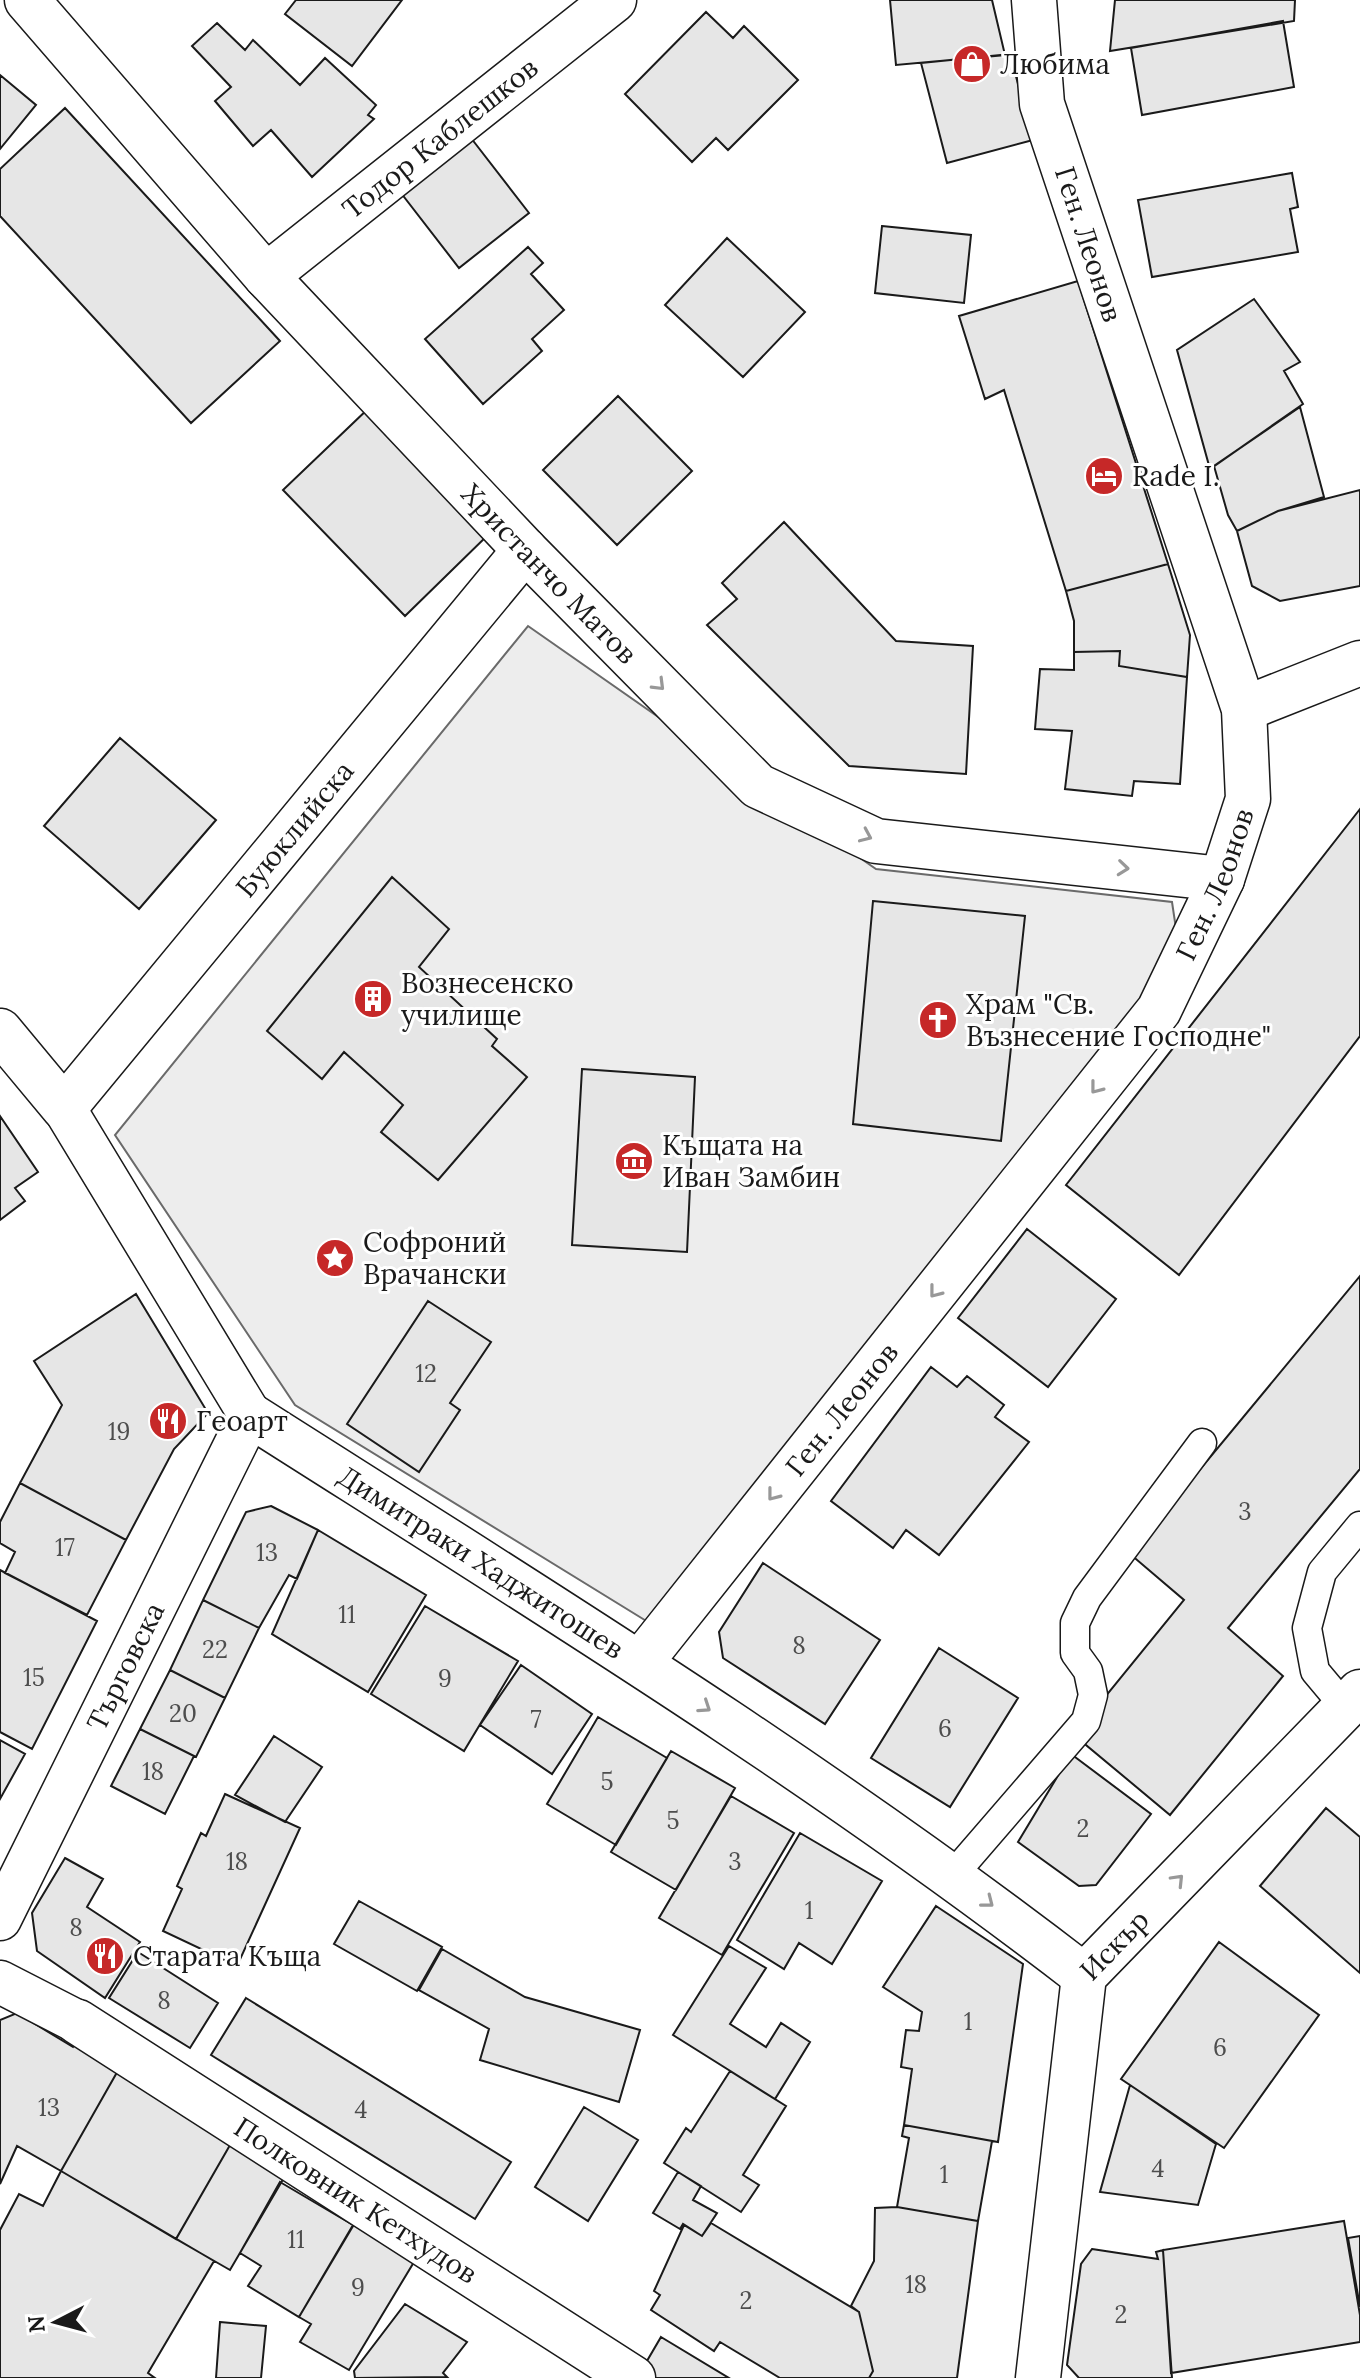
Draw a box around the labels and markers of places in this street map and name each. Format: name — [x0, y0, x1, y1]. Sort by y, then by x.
shop icon: Любима — [951, 43, 993, 85]
place label: Любима — [1000, 46, 1110, 82]
hotel icon: Rade I. — [1083, 455, 1125, 497]
place label: Rade I. — [1132, 458, 1220, 494]
place label: Вознесенско училище — [401, 965, 574, 1033]
building icon: Вознесенско училище — [352, 978, 394, 1020]
place label: Храм "Св. Възнесение Господне" — [966, 986, 1271, 1054]
church icon: Храм "Св. Възнесение Господне" — [917, 999, 959, 1041]
place label: Къщата на Иван Замбин — [662, 1127, 840, 1195]
museum icon: Къщата на Иван Замбин — [613, 1140, 655, 1182]
place label: Софроний Врачански — [363, 1224, 507, 1292]
place icon: Софроний Врачански — [314, 1237, 356, 1279]
restaurant icon: Геоарт — [147, 1400, 189, 1442]
place label: Геоарт — [196, 1403, 288, 1439]
restaurant icon: Старата Къща — [84, 1935, 126, 1977]
place label: Старата Къща — [133, 1938, 321, 1974]

